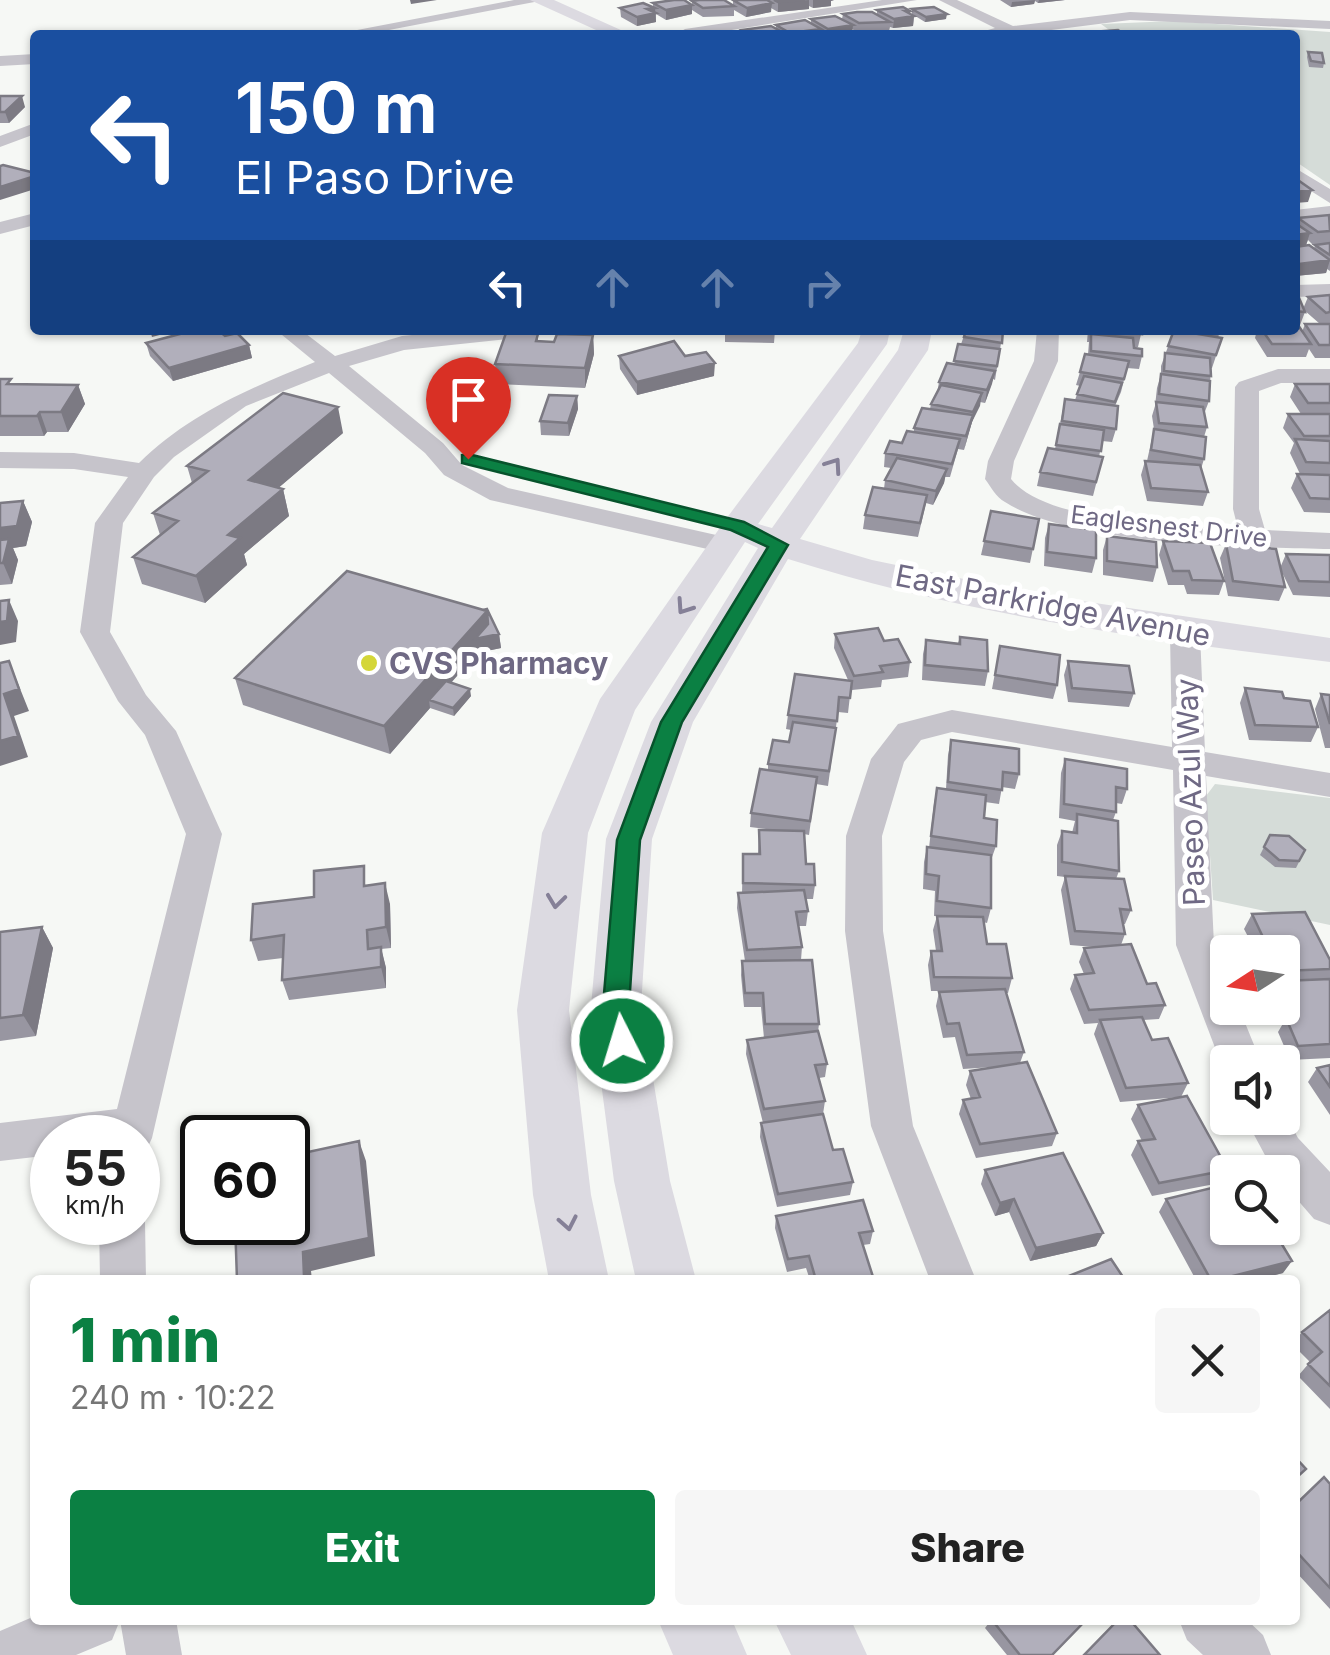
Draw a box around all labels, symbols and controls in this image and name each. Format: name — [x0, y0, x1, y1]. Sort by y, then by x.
text: 150 m — [235, 65, 438, 150]
icon: left — [70, 70, 200, 200]
text: El Paso Drive — [235, 150, 515, 205]
icon: left — [480, 260, 535, 315]
icon: ahead — [585, 260, 640, 315]
icon: ahead — [690, 260, 745, 315]
icon: right — [795, 260, 850, 315]
pin — [426, 357, 511, 460]
icon: arrive — [441, 372, 496, 427]
one-way arrow — [822, 458, 840, 476]
street label: Eaglesnest Drive — [1069, 499, 1269, 553]
street label: East Parkridge Avenue — [892, 557, 1214, 653]
one-way arrow — [678, 596, 696, 615]
place label: CVS Pharmacy — [389, 645, 608, 681]
marker: CVS Pharmacy — [358, 652, 380, 674]
street label: Paseo Azul Way — [1168, 677, 1212, 906]
one-way arrow — [546, 893, 567, 909]
north arrow — [1210, 935, 1300, 1025]
map controls — [1210, 935, 1300, 1245]
position arrow — [570, 989, 674, 1093]
button: sound — [1210, 1045, 1300, 1135]
speed limit sign: 60 — [180, 1115, 310, 1245]
text: 55 — [63, 1138, 127, 1198]
button: search — [1210, 1155, 1300, 1245]
text: km/h — [65, 1190, 125, 1220]
one-way arrow — [556, 1215, 577, 1232]
text: 1 min — [70, 1304, 220, 1376]
button: close — [1155, 1308, 1260, 1413]
text: 240 m · 10:22 — [70, 1378, 276, 1417]
button: Exit — [70, 1490, 655, 1605]
button: Share — [675, 1490, 1260, 1605]

